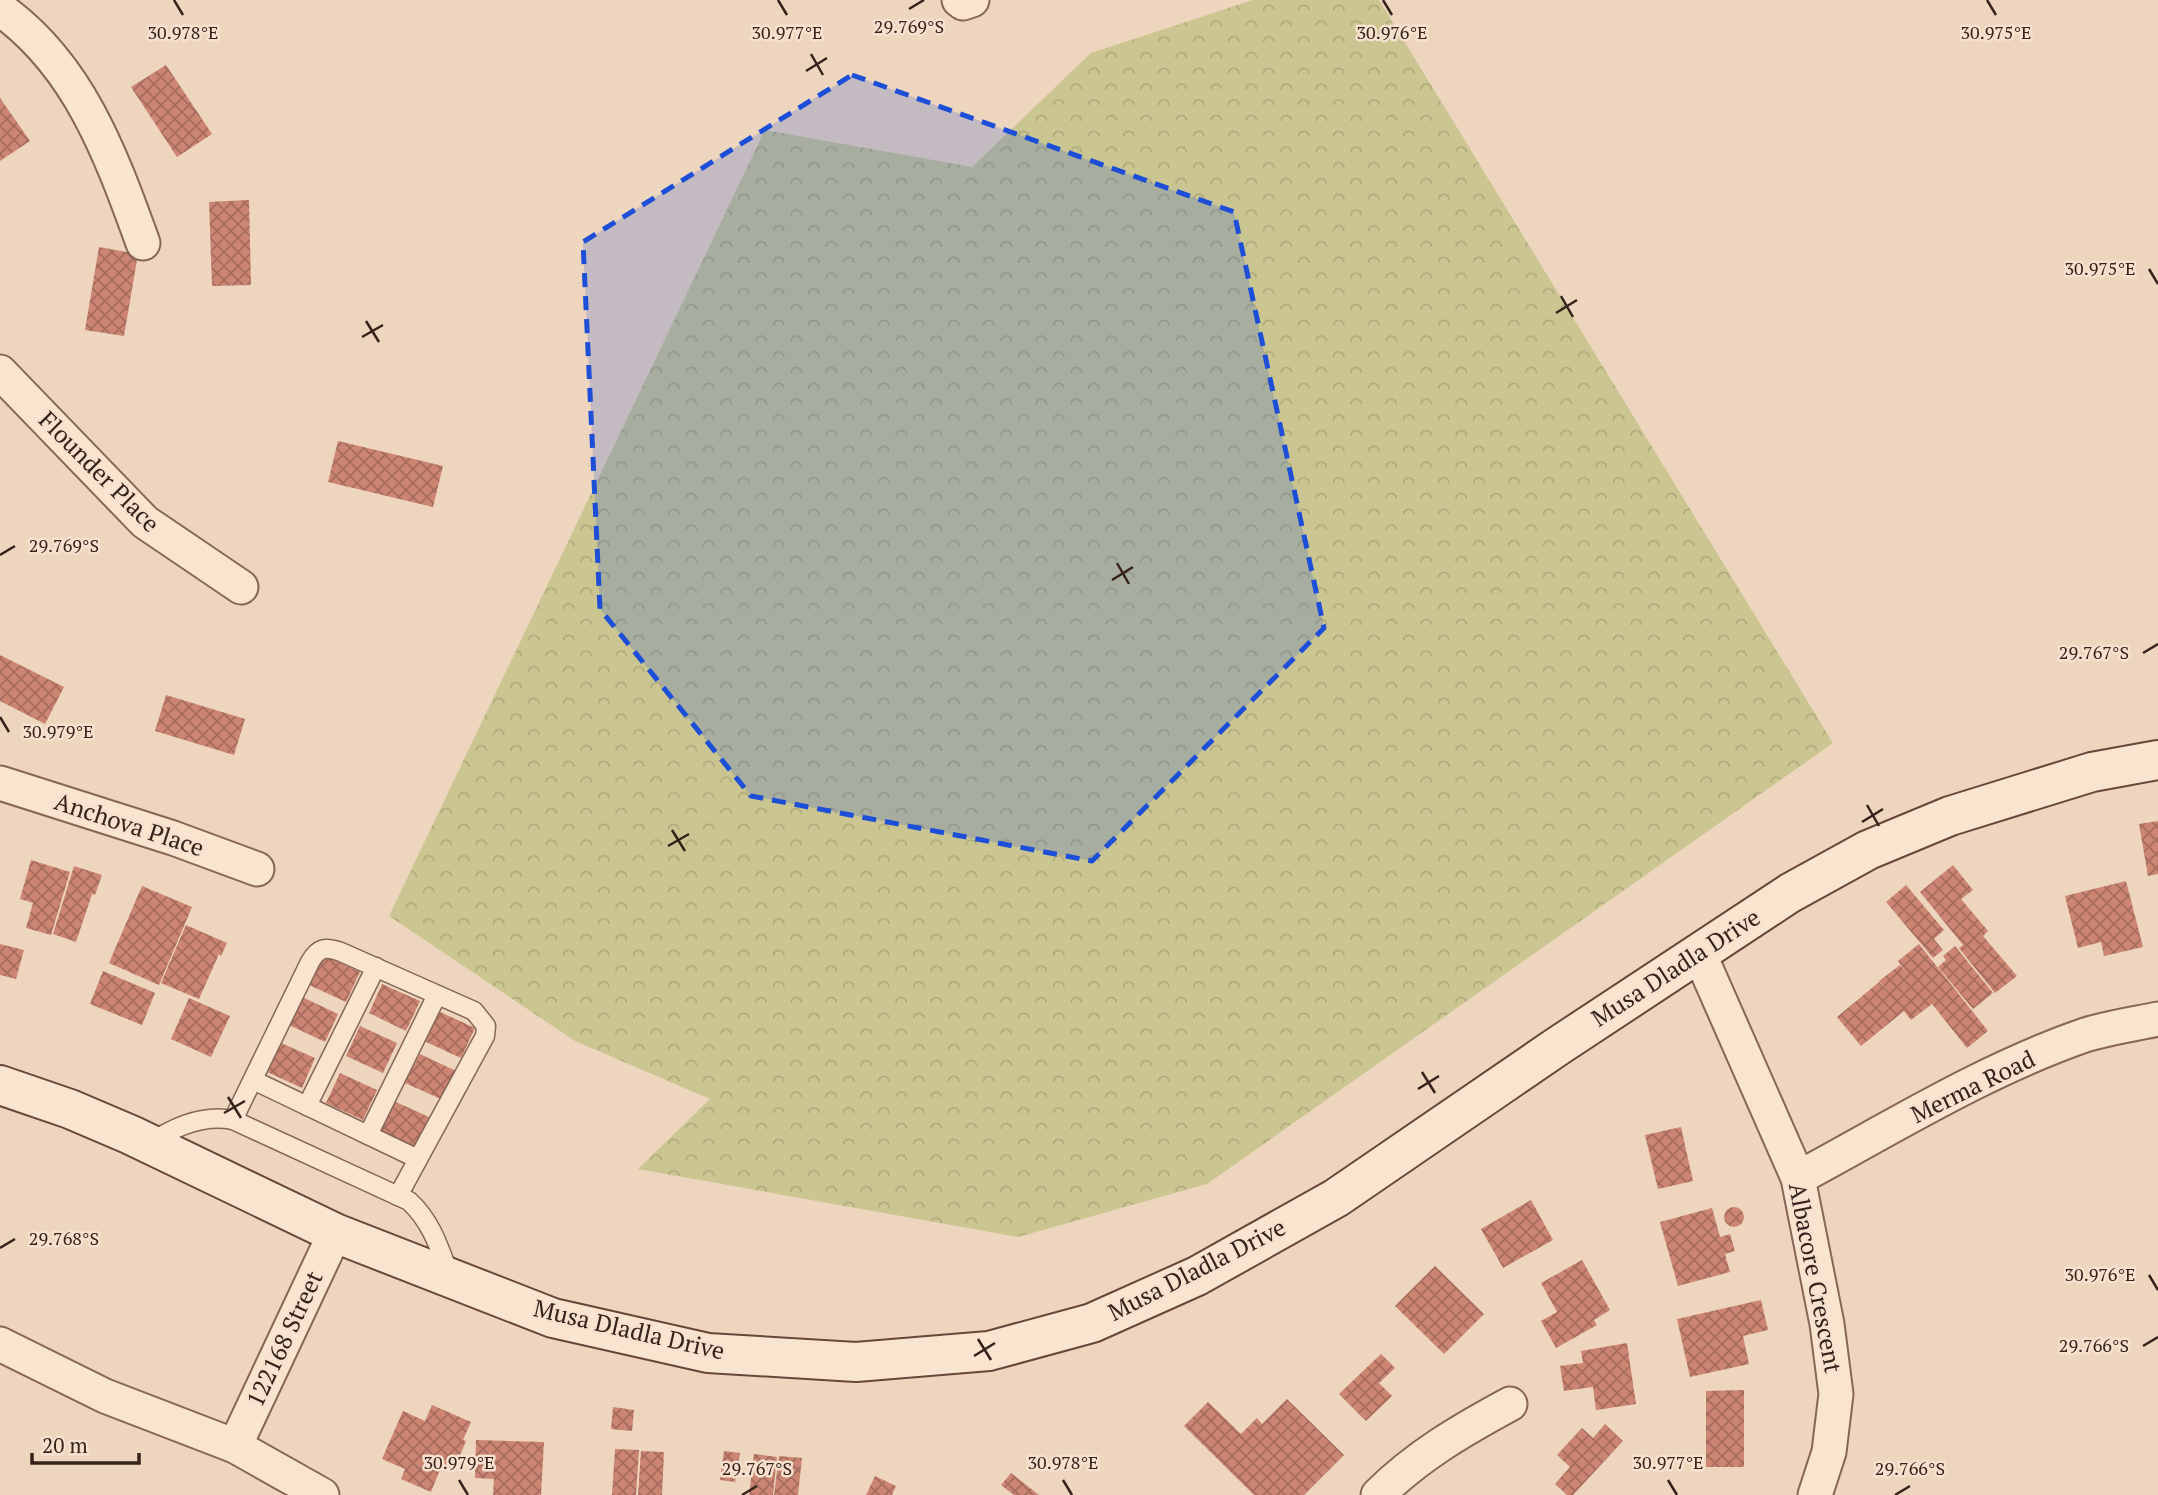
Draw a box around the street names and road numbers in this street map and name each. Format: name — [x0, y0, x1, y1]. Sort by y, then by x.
street label: Flounder Place — [32, 404, 167, 539]
street label: Anchova Place — [50, 785, 208, 863]
street label: Musa Dladla Drive — [1585, 901, 1766, 1034]
street label: Merma Road — [1905, 1042, 2040, 1130]
street label: Albacore Crescent — [1782, 1180, 1850, 1376]
street label: Musa Dladla Drive — [1102, 1211, 1291, 1328]
street label: 122168 Street — [239, 1265, 330, 1412]
street label: Musa Dladla Drive — [531, 1292, 728, 1367]

